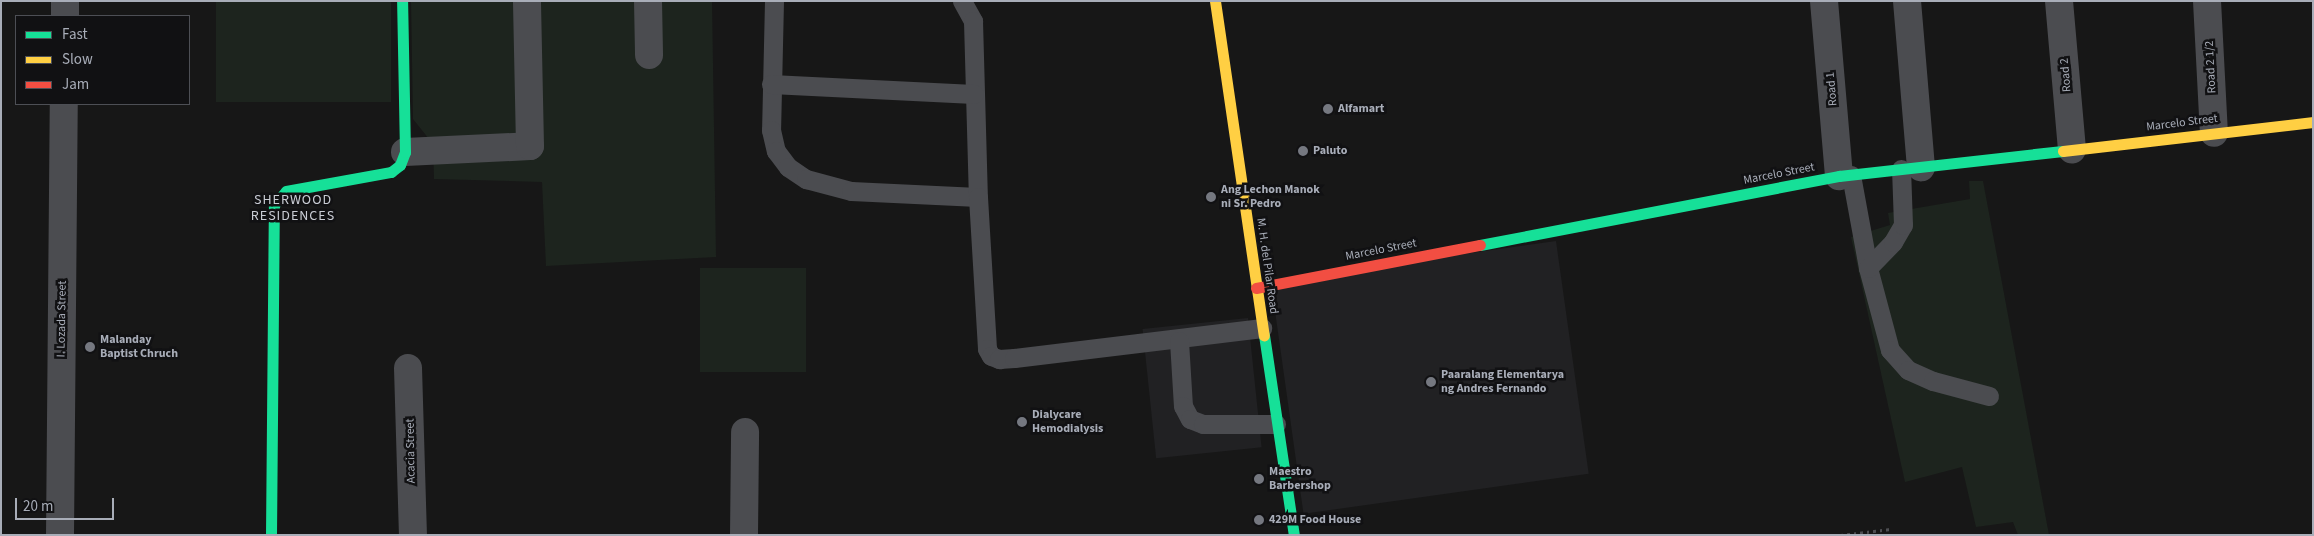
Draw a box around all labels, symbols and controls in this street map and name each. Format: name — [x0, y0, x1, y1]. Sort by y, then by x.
legend — [15, 15, 190, 105]
text: Fast — [62, 24, 88, 45]
street label: Road 2 1/2 — [2202, 40, 2220, 94]
text: Slow — [62, 49, 93, 70]
street label: Road 2 — [2057, 57, 2075, 93]
street label: Road 1 — [1823, 71, 1841, 107]
text: Jam — [62, 74, 89, 95]
place label: Alfamart — [1338, 102, 1384, 116]
marker: Alfamart — [1322, 103, 1334, 115]
street label: Marcelo Street — [2145, 111, 2219, 135]
place label: Paluto — [1313, 144, 1347, 158]
marker: Paluto — [1297, 145, 1309, 157]
street label: Marcelo Street — [1742, 160, 1816, 188]
place label: Ang Lechon Manok ni Sr. Pedro — [1221, 183, 1320, 211]
marker: Ang Lechon Manok ni Sr. Pedro — [1205, 191, 1217, 203]
district label: SHERWOOD RESIDENCES — [250, 192, 336, 224]
street label: M. H. del Pilar Road — [1253, 217, 1281, 315]
street label: Marcelo Street — [1344, 236, 1418, 264]
street label: I. Lozada Street — [54, 281, 70, 357]
place label: Malanday Baptist Chruch — [100, 333, 178, 361]
marker: Malanday Baptist Chruch — [84, 341, 96, 353]
place label: Paaralang Elementarya ng Andres Fernando — [1441, 368, 1564, 396]
marker: Paaralang Elementarya ng Andres Fernando — [1425, 376, 1437, 388]
place label: Dialycare Hemodialysis — [1032, 408, 1103, 436]
marker: Dialycare Hemodialysis — [1016, 416, 1028, 428]
street label: Acacia Street — [403, 418, 419, 484]
place label: Maestro Barbershop — [1269, 465, 1331, 493]
marker: Maestro Barbershop — [1253, 473, 1265, 485]
scale bar — [18, 488, 116, 520]
text: 20 m — [23, 496, 53, 517]
place label: 429M Food House — [1269, 513, 1361, 527]
marker: 429M Food House — [1253, 514, 1265, 526]

